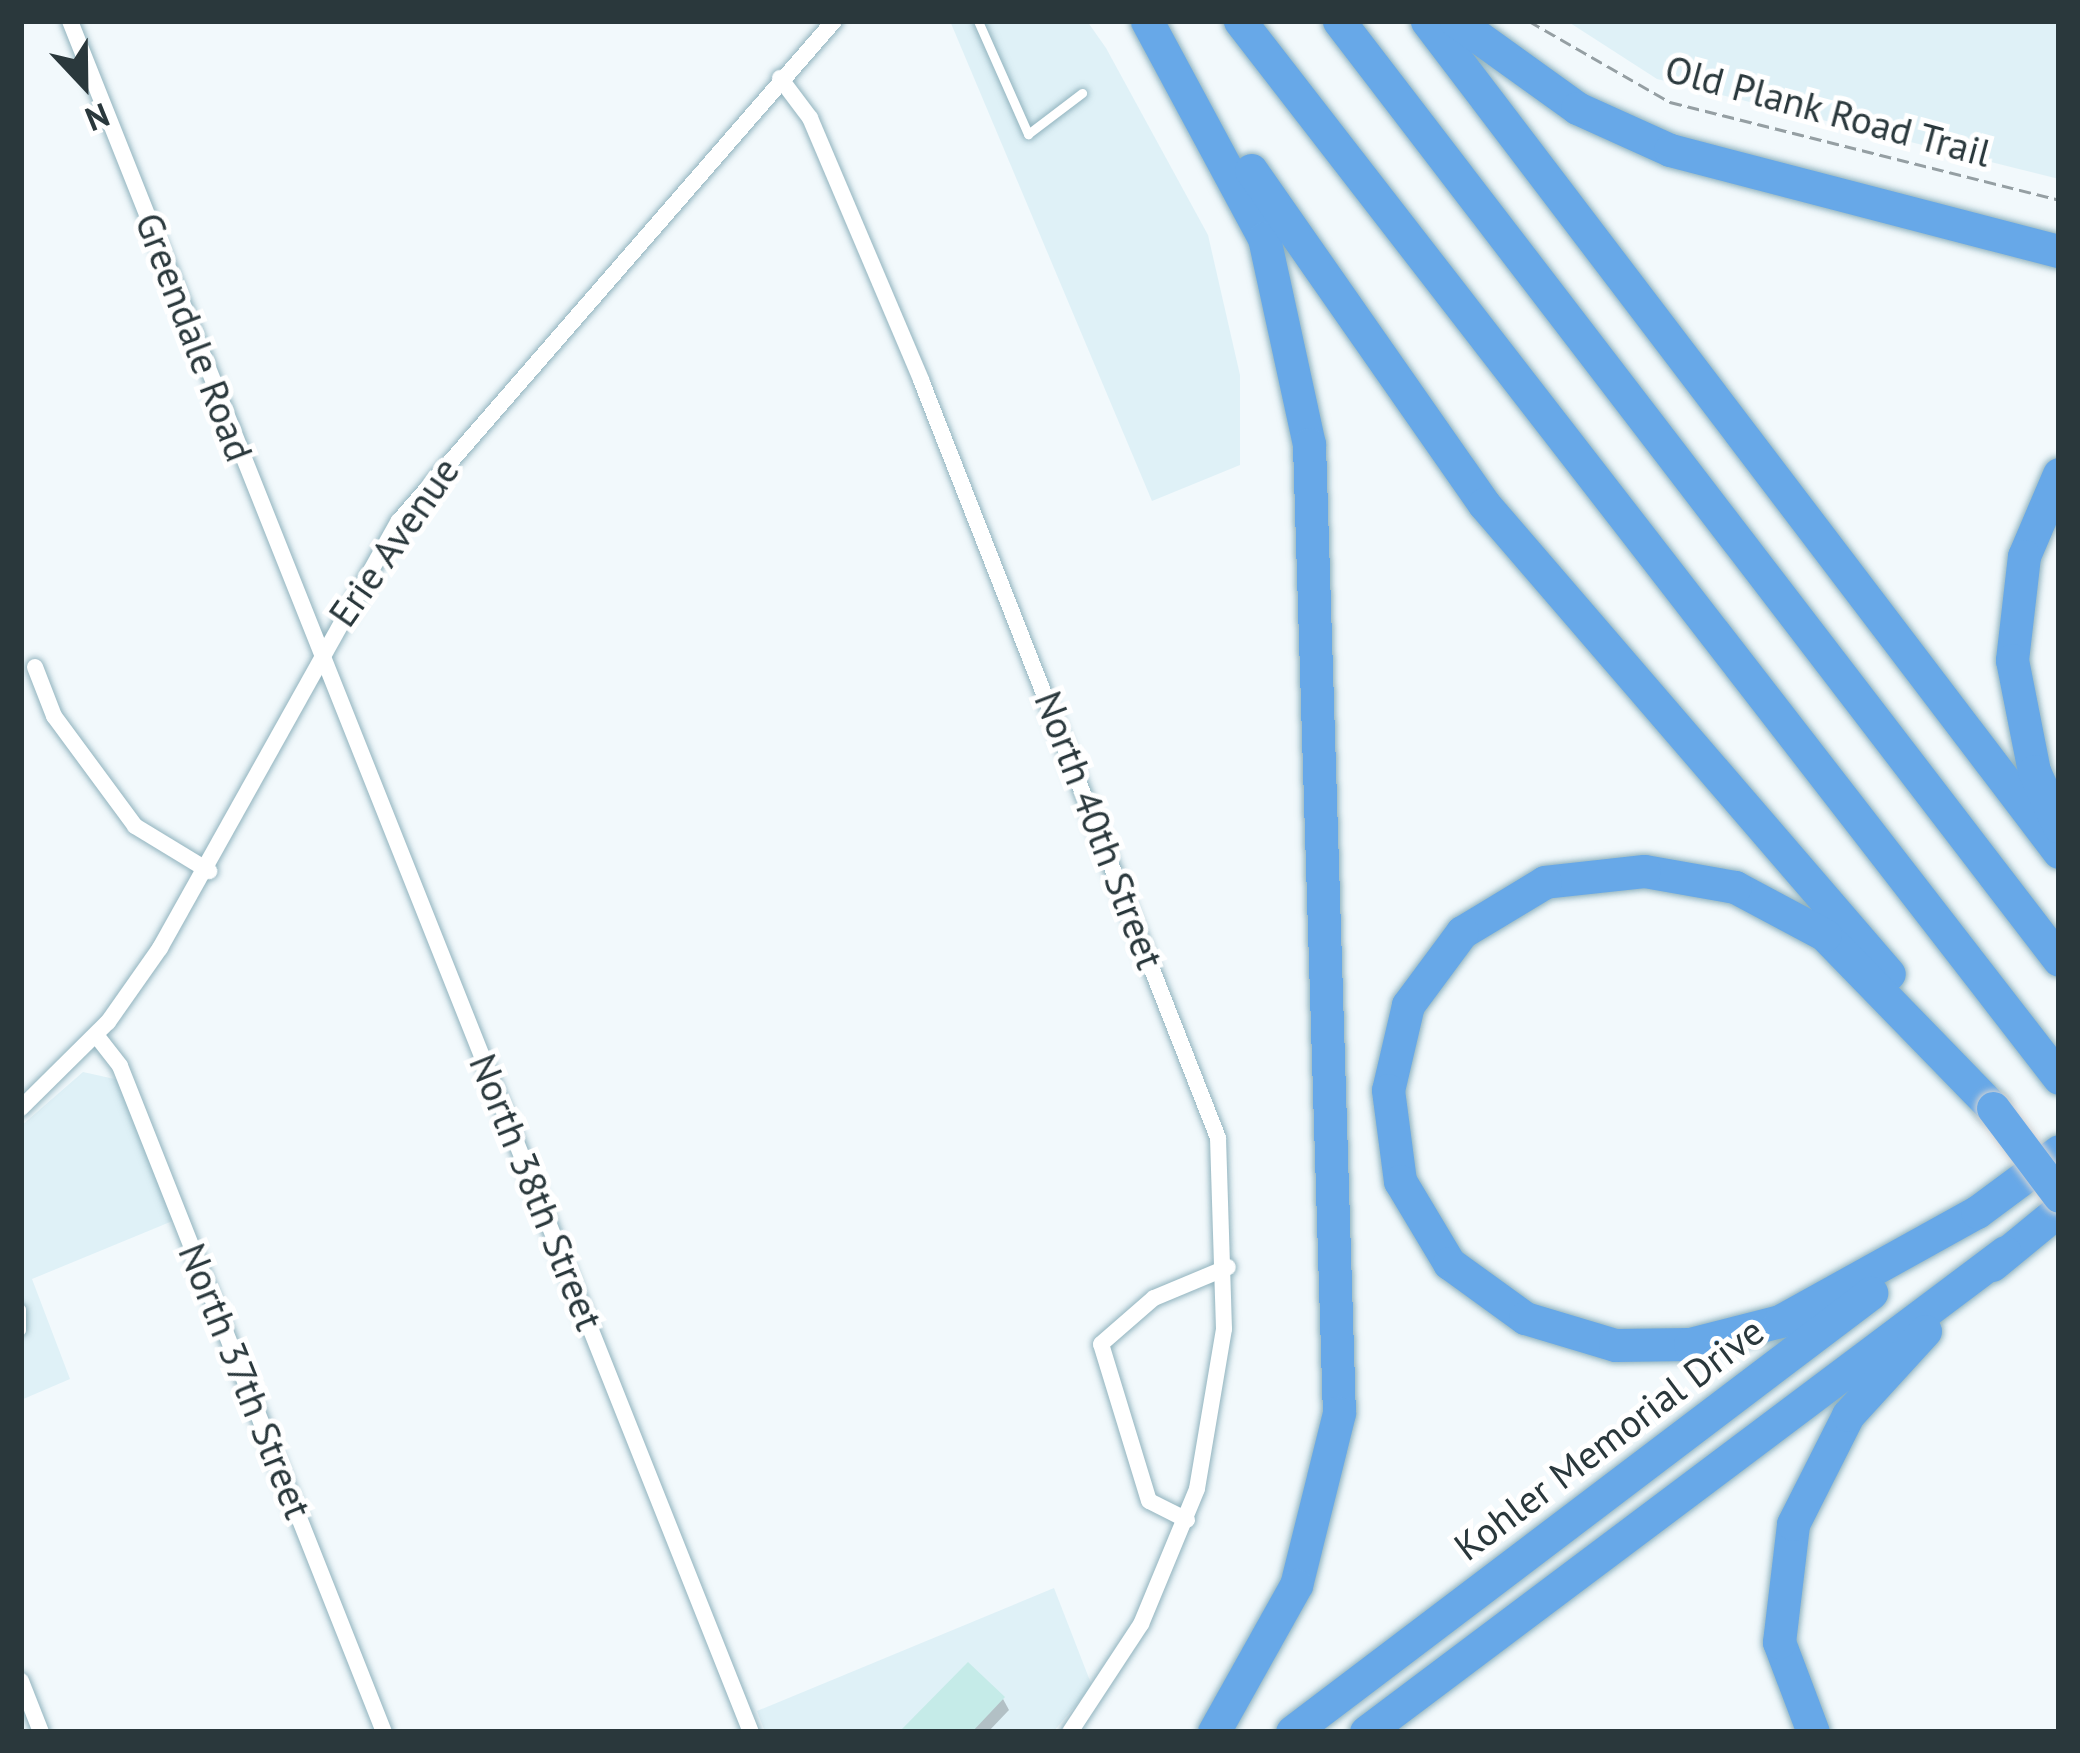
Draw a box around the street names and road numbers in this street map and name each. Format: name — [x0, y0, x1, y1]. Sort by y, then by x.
street label: Old Plank Road Trail — [1659, 45, 1997, 177]
street label: Greendale Road — [125, 206, 263, 468]
street label: Erie Avenue — [318, 448, 470, 636]
street label: North 40th Street — [1025, 685, 1173, 975]
street label: North 38th Street — [459, 1047, 613, 1337]
street label: North 37th Street — [168, 1237, 322, 1525]
street label: Kohler Memorial Drive — [1445, 1308, 1773, 1570]

